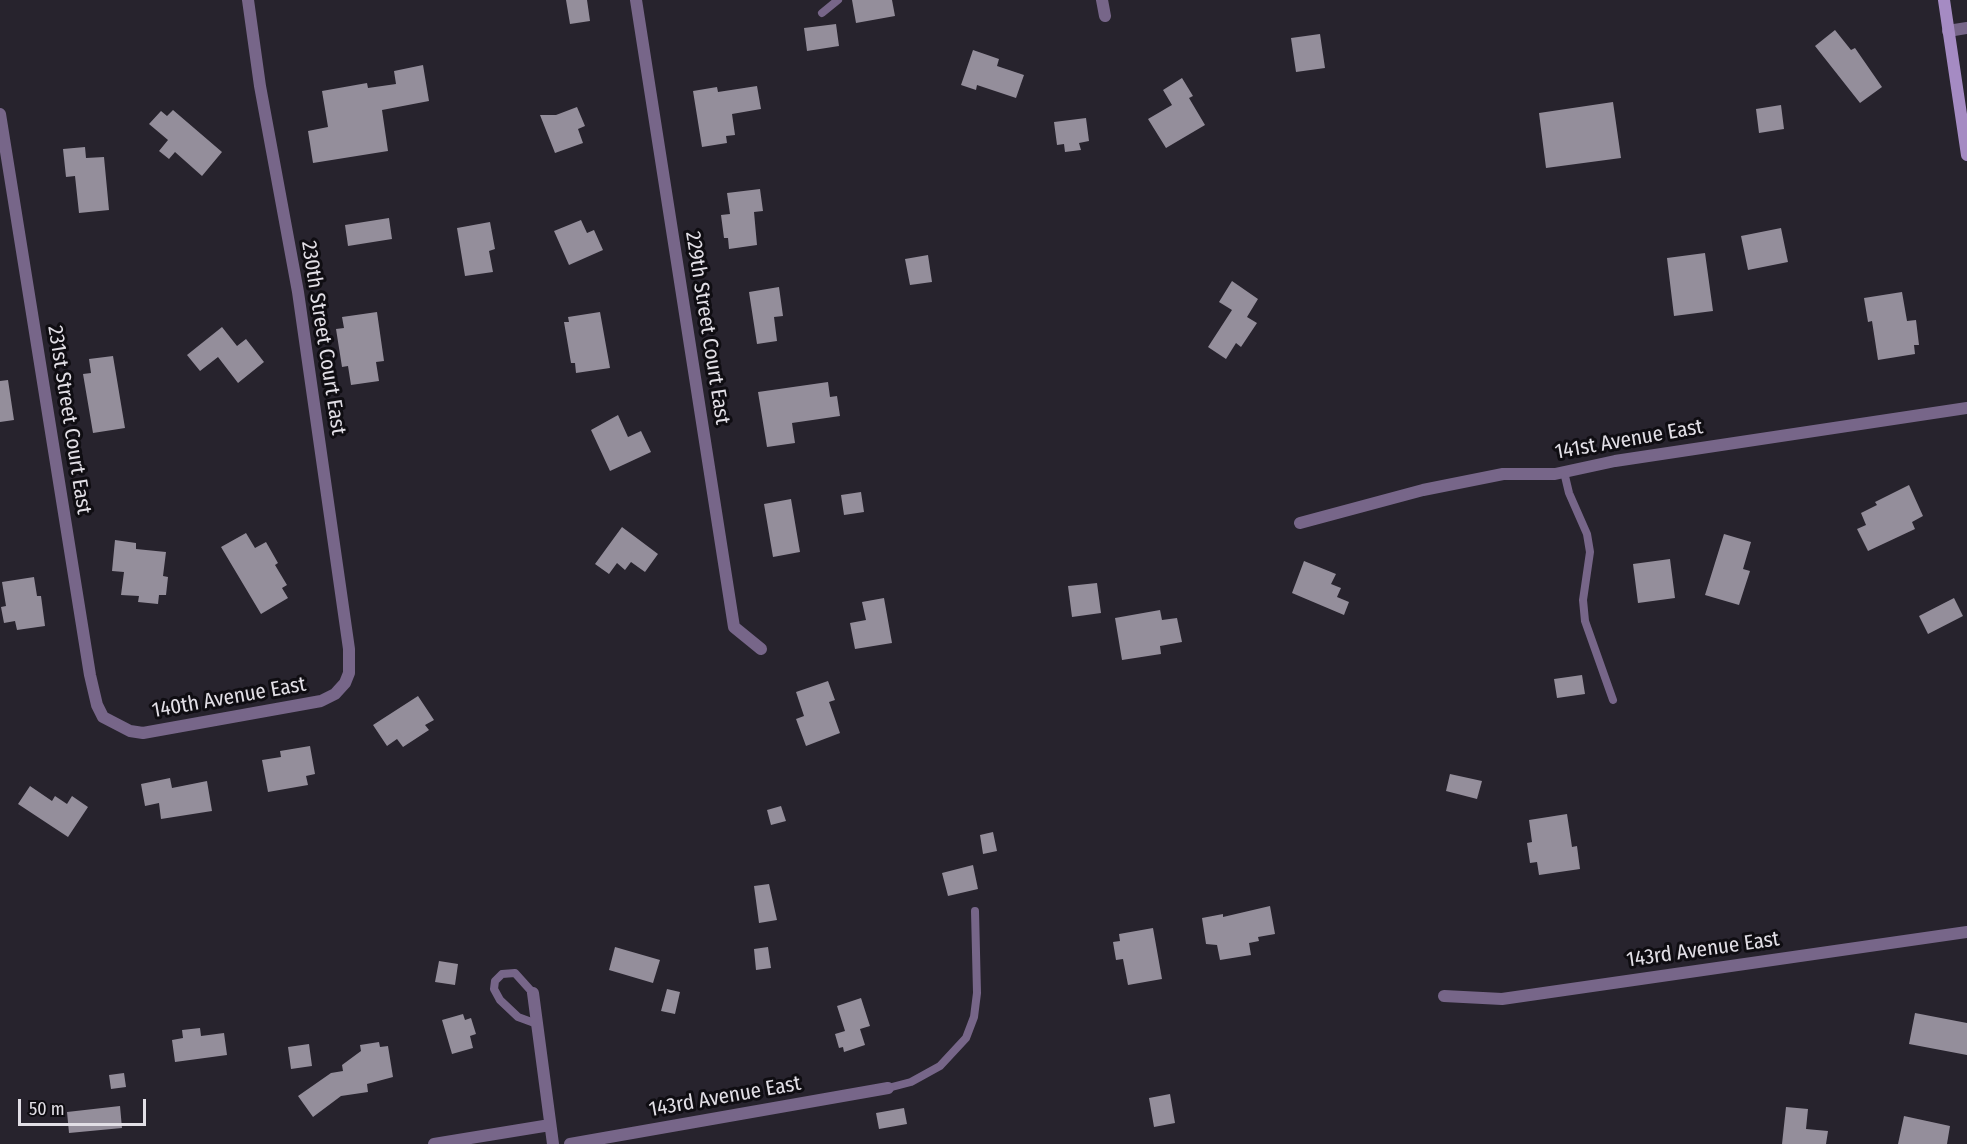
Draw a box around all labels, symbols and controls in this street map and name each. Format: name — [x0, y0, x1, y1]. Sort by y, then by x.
street label: 229th Street Court East — [679, 230, 735, 426]
street label: 230th Street Court East — [295, 239, 351, 437]
street label: 231st Street Court East — [42, 324, 96, 516]
street label: 141st Avenue East — [1553, 415, 1705, 465]
street label: 140th Avenue East — [150, 672, 308, 724]
street label: 143rd Avenue East — [1625, 927, 1781, 973]
street label: 143rd Avenue East — [647, 1071, 803, 1123]
scale bar — [21, 1087, 148, 1125]
text: 50 m — [29, 1098, 65, 1120]

